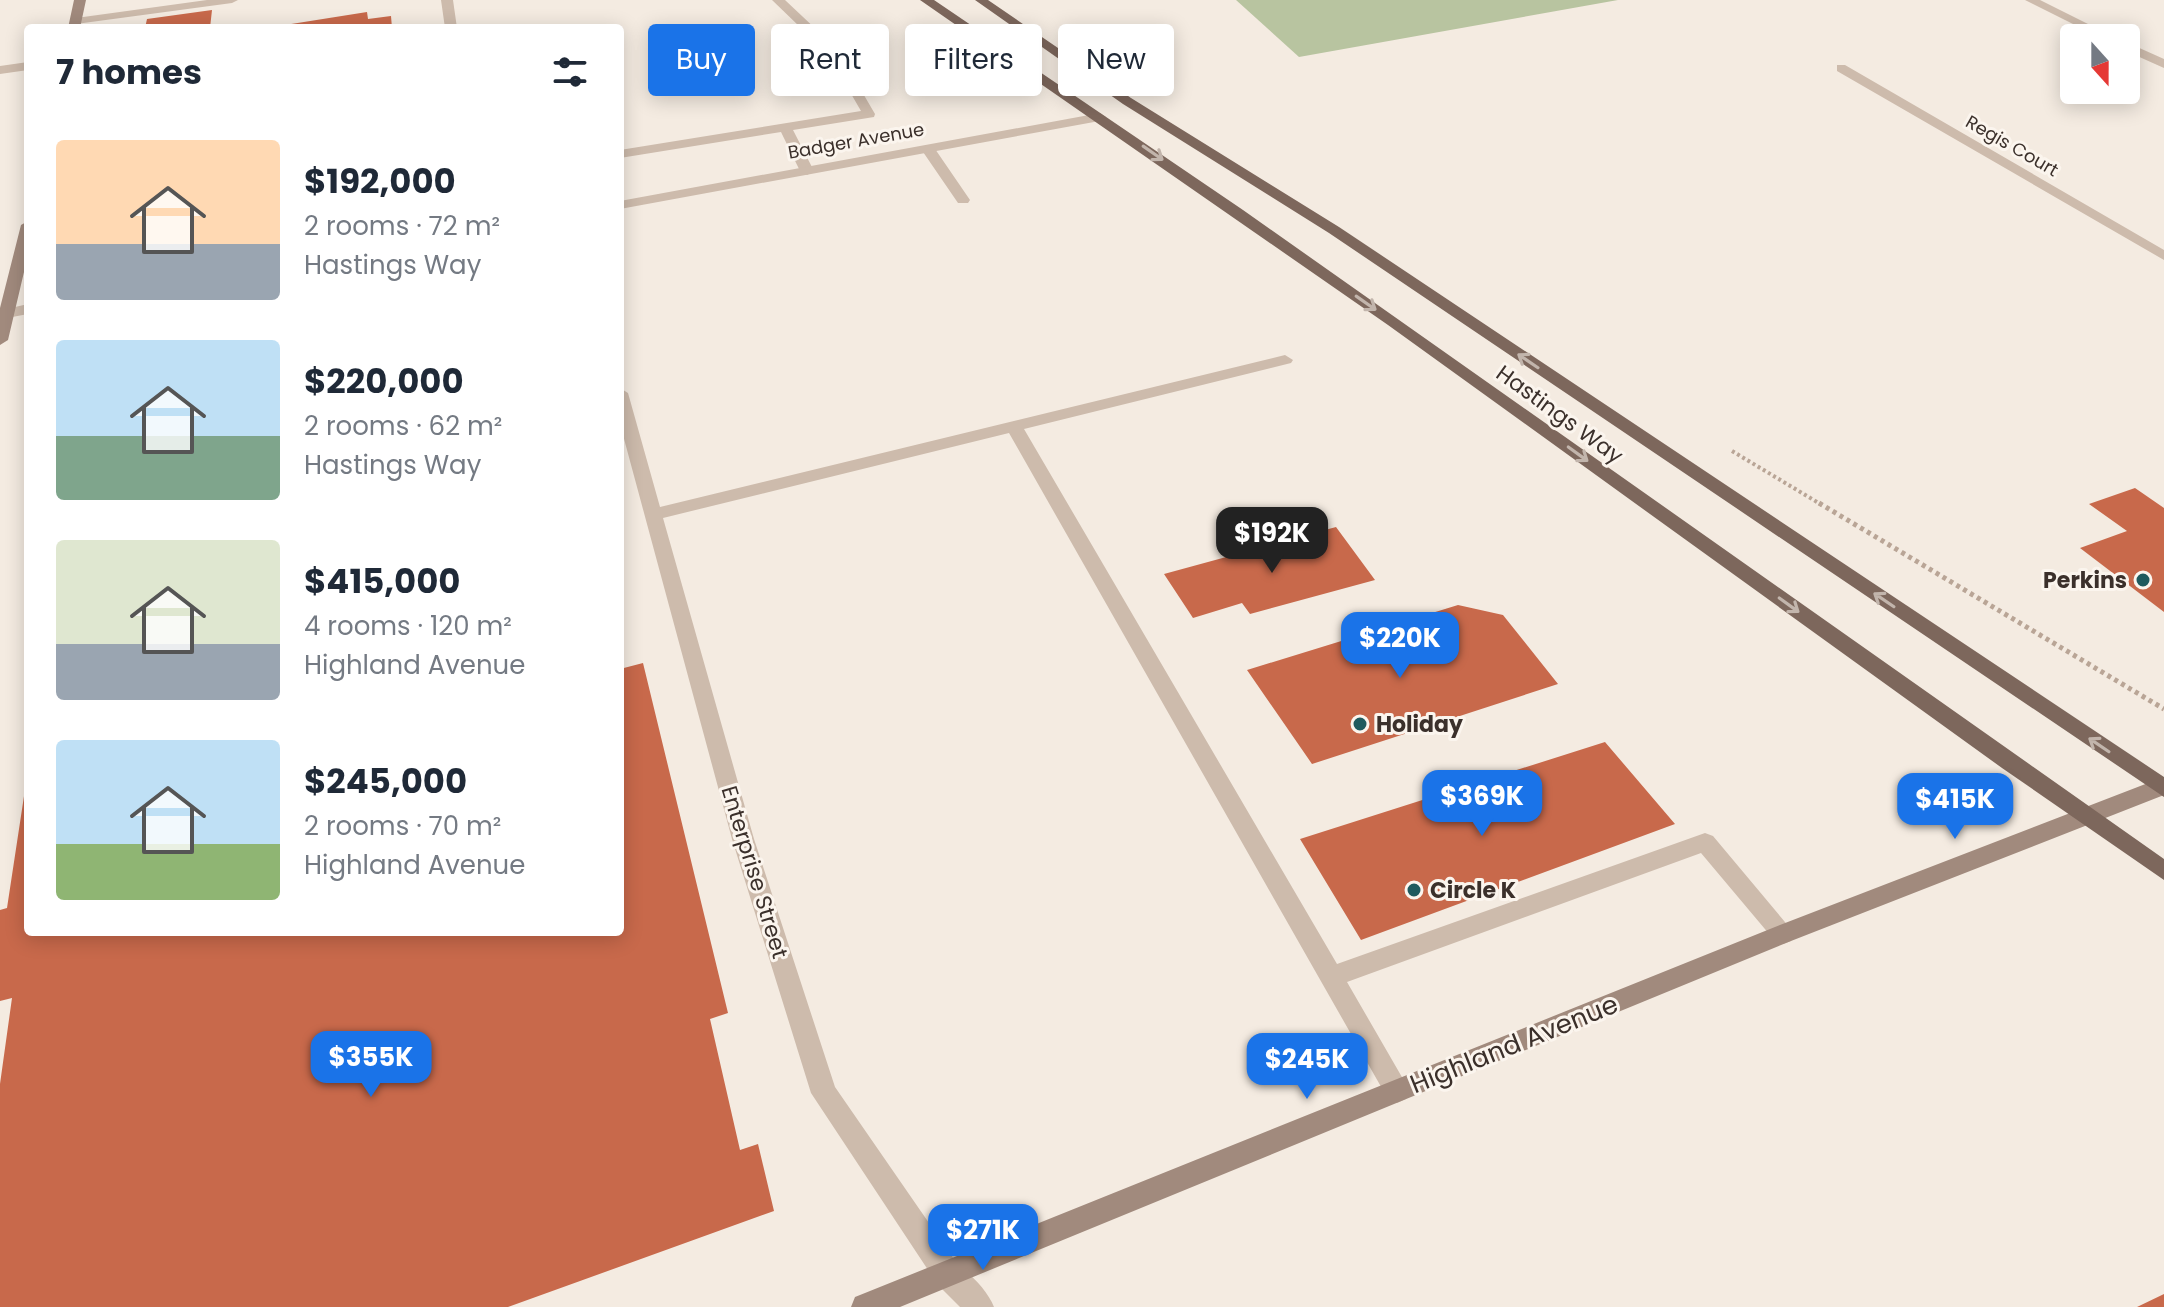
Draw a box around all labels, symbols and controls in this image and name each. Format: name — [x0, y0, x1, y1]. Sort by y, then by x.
chip: Buy — [648, 24, 755, 96]
chip: Rent — [771, 24, 889, 96]
chip: Filters — [905, 24, 1042, 96]
chip: New — [1058, 24, 1174, 96]
north arrow — [2060, 24, 2140, 104]
map controls — [2060, 24, 2140, 104]
text: 7 homes — [56, 48, 202, 96]
icon: filters — [548, 50, 592, 94]
street label: Regis Court — [1961, 109, 2063, 182]
street label: Badger Avenue — [786, 116, 926, 165]
one-way arrow — [1142, 145, 1164, 161]
text: $192,000 — [304, 157, 456, 205]
icon: home — [120, 172, 216, 268]
text: 2 rooms · 72 m² — [304, 208, 500, 244]
text: Hastings Way — [304, 247, 481, 283]
one-way arrow — [1354, 295, 1376, 311]
one-way arrow — [1518, 353, 1540, 369]
text: $220,000 — [304, 357, 464, 405]
street label: Hastings Way — [1490, 358, 1630, 471]
icon: home — [120, 372, 216, 468]
text: 2 rooms · 62 m² — [304, 408, 502, 444]
one-way arrow — [1566, 446, 1588, 462]
text: Hastings Way — [304, 447, 481, 483]
pin: $192K — [1216, 507, 1328, 575]
text: $192K — [1234, 515, 1310, 551]
text: $415,000 — [304, 557, 461, 605]
place label: Perkins — [2043, 565, 2127, 596]
marker: Perkins — [2134, 571, 2152, 589]
icon: home — [120, 572, 216, 668]
one-way arrow — [1873, 591, 1895, 608]
one-way arrow — [1778, 597, 1800, 613]
text: 4 rooms · 120 m² — [304, 608, 512, 644]
pin: $220K — [1344, 612, 1456, 680]
text: $220K — [1359, 620, 1441, 656]
text: Highland Avenue — [304, 647, 525, 683]
place label: Holiday — [1376, 709, 1463, 740]
marker: Holiday — [1351, 715, 1369, 733]
one-way arrow — [2089, 737, 2111, 753]
text: $245,000 — [304, 757, 467, 805]
pin: $369K — [1426, 770, 1538, 838]
icon: home — [120, 772, 216, 868]
pin: $415K — [1899, 773, 2011, 841]
text: $369K — [1440, 778, 1524, 814]
text: $415K — [1915, 781, 1995, 817]
street label: Enterprise Street — [714, 782, 796, 962]
text: 2 rooms · 70 m² — [304, 808, 501, 844]
text: Highland Avenue — [304, 847, 525, 883]
place label: Circle K — [1430, 875, 1516, 906]
marker: Circle K — [1405, 881, 1423, 899]
street label: Highland Avenue — [1405, 986, 1623, 1102]
pin: $355K — [315, 1031, 427, 1099]
pin: $245K — [1251, 1033, 1363, 1101]
text: $355K — [329, 1039, 413, 1075]
text: $245K — [1265, 1041, 1349, 1077]
pin: $271K — [927, 1204, 1039, 1272]
text: $271K — [946, 1212, 1020, 1248]

